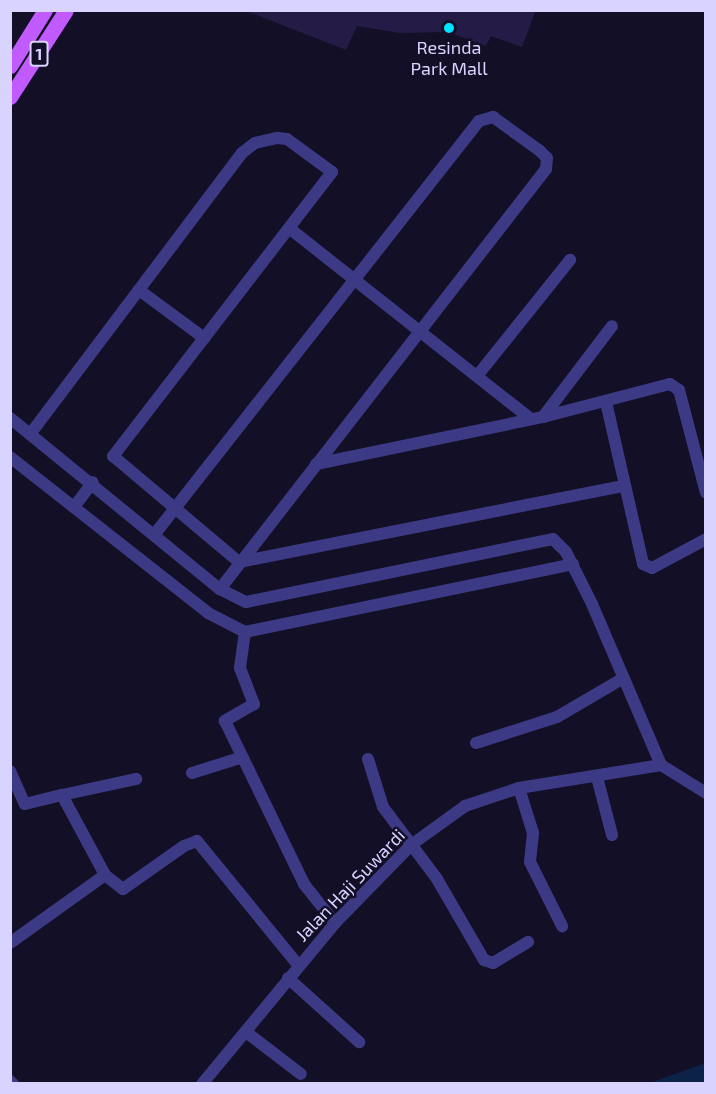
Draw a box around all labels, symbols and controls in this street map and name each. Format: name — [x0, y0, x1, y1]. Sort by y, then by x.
marker: Resinda Park Mall — [442, 21, 456, 35]
place label: Resinda Park Mall — [410, 37, 488, 80]
road number: 1 — [28, 41, 50, 67]
street label: Jalan Haji Suwardi — [291, 824, 409, 946]

